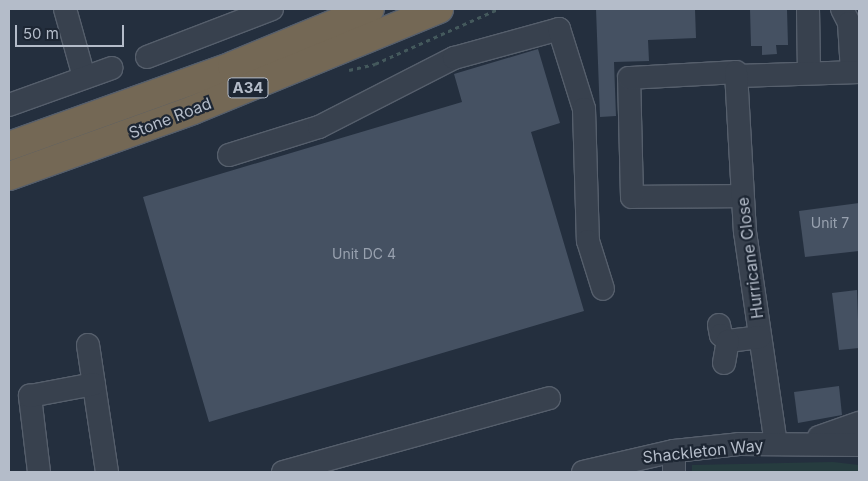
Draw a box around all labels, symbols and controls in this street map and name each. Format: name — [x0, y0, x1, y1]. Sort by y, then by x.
scale bar — [18, 15, 126, 47]
text: 50 m — [23, 24, 59, 43]
road number: A34 — [227, 76, 269, 100]
street label: Stone Road — [126, 93, 214, 143]
street label: Hurricane Close — [733, 196, 767, 320]
house number: Unit 7 — [811, 215, 849, 231]
house number: Unit DC 4 — [332, 246, 396, 262]
street label: Shackleton Way — [642, 435, 764, 467]

